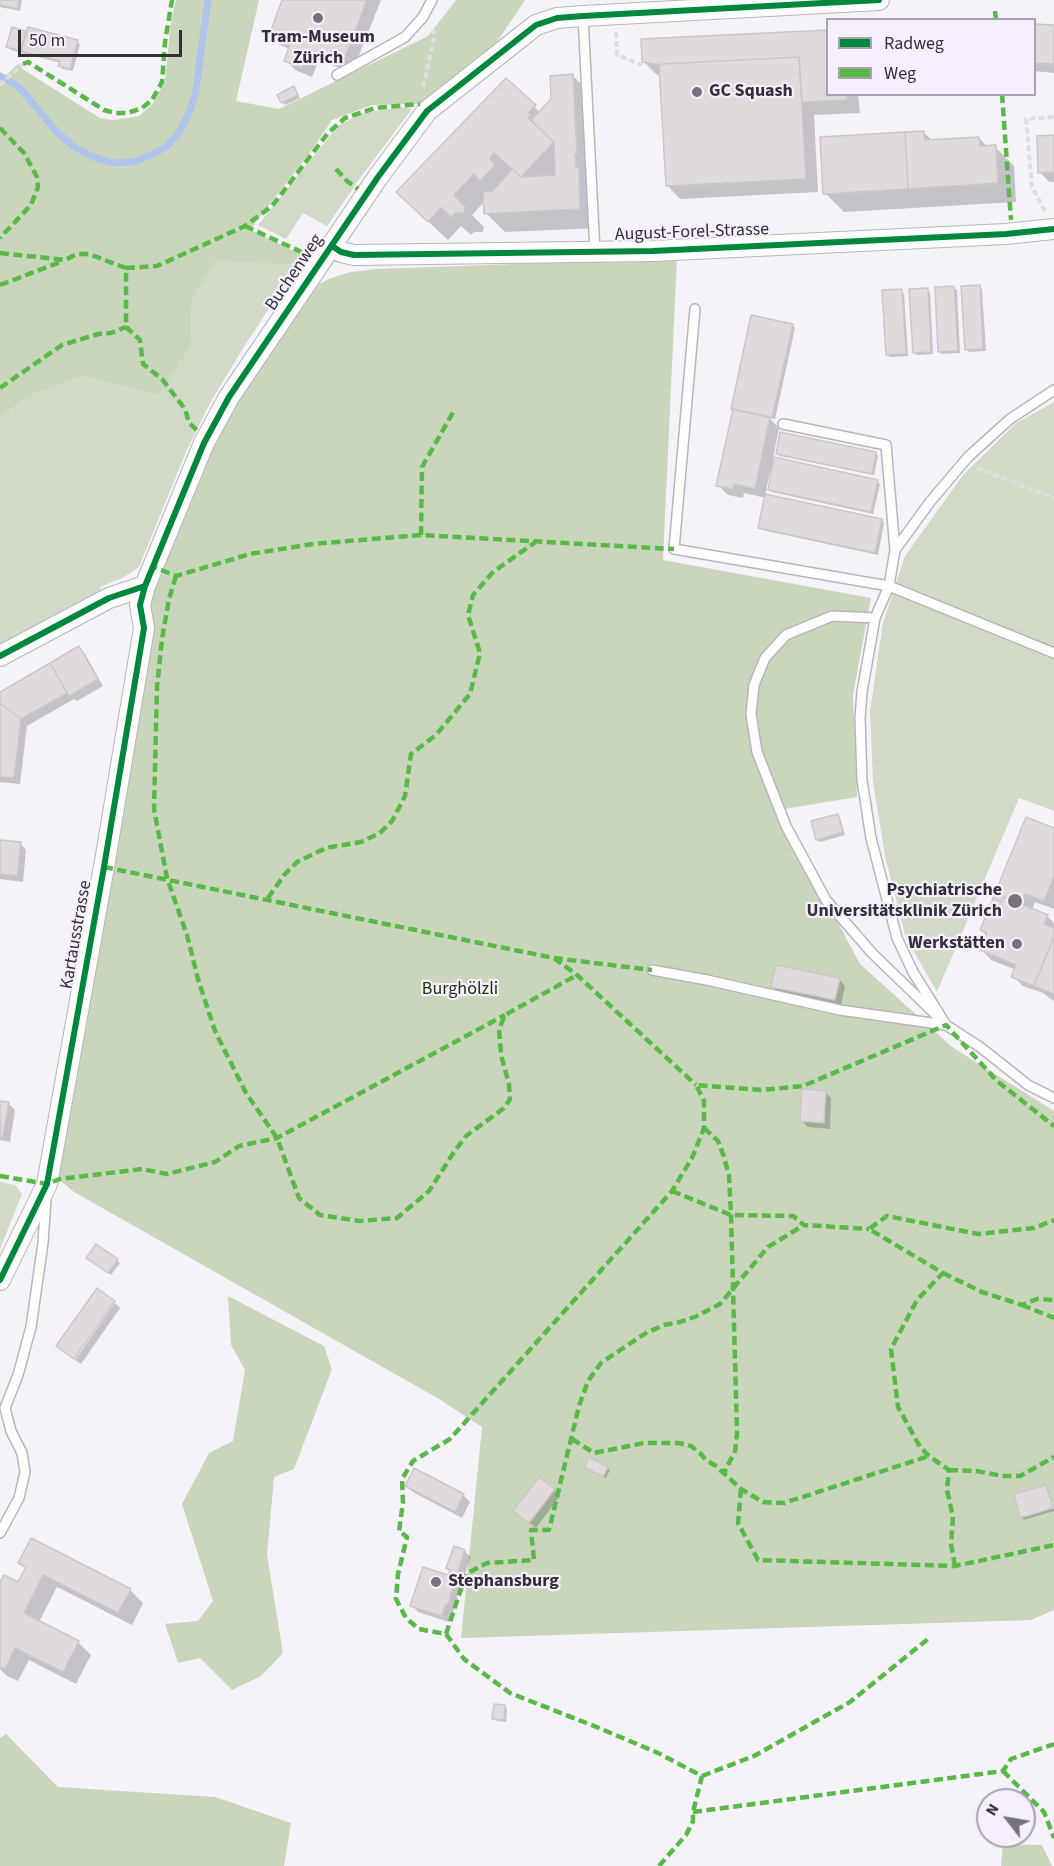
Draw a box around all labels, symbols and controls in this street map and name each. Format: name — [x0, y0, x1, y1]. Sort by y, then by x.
marker: Tram-Museum Zürich — [311, 11, 325, 25]
scale bar — [21, 18, 184, 56]
legend — [826, 18, 1036, 96]
place label: Tram-Museum Zürich — [261, 27, 375, 70]
text: 50 m — [29, 28, 65, 53]
text: Radweg — [884, 31, 944, 56]
text: Weg — [884, 61, 916, 86]
place label: GC Squash — [709, 81, 793, 103]
marker: GC Squash — [690, 85, 704, 99]
street label: August-Forel-Strasse — [615, 220, 769, 246]
street label: Buchenweg — [261, 231, 329, 315]
street label: Kartausstrasse — [57, 879, 97, 991]
place label: Psychiatrische Universitätsklinik Zürich — [807, 880, 1002, 922]
marker: Psychiatrische Universitätsklinik Zürich — [1006, 892, 1024, 910]
place label: Werkstätten — [908, 933, 1005, 955]
marker: Werkstätten — [1010, 937, 1024, 951]
park label: Burghölzli — [422, 979, 498, 1001]
place label: Stephansburg — [448, 1571, 559, 1593]
marker: Stephansburg — [429, 1575, 443, 1589]
north arrow — [976, 1788, 1036, 1848]
text: N — [980, 1800, 1004, 1820]

